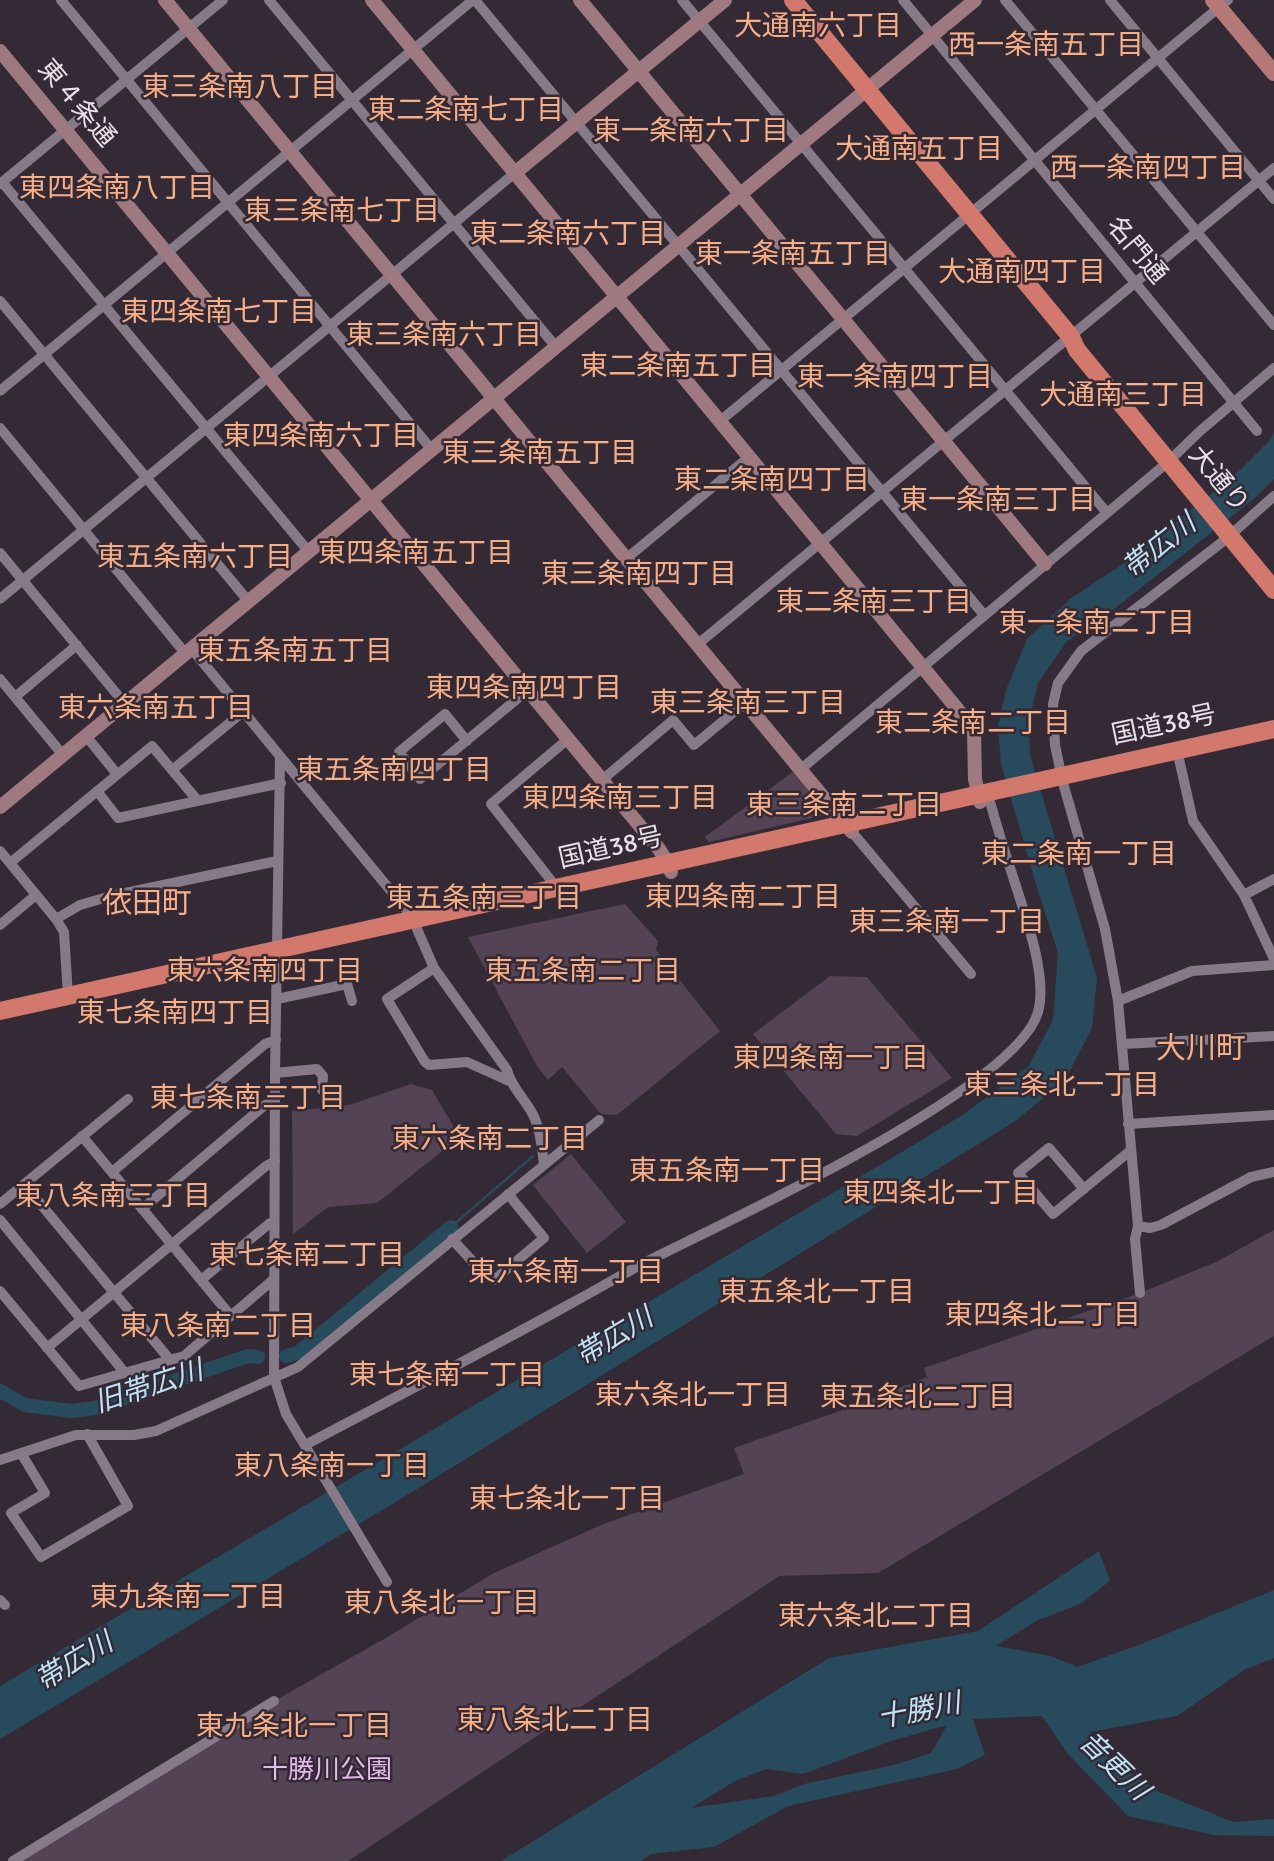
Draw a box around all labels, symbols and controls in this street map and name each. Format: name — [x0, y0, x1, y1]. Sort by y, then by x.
district label: 大通南六丁目 — [734, 11, 902, 45]
district label: 西一条南五丁目 — [948, 30, 1144, 64]
street label: 東４条通 — [31, 54, 121, 154]
district label: 東三条南八丁目 — [142, 72, 338, 106]
district label: 東二条南七丁目 — [368, 95, 564, 129]
district label: 東一条南六丁目 — [593, 116, 789, 150]
district label: 大通南五丁目 — [835, 134, 1003, 168]
district label: 西一条南四丁目 — [1050, 153, 1246, 187]
district label: 東四条南八丁目 — [19, 173, 215, 207]
district label: 東三条南七丁目 — [244, 196, 440, 230]
street label: 名門通 — [1099, 211, 1173, 291]
district label: 東二条南六丁目 — [470, 219, 666, 253]
district label: 東一条南五丁目 — [695, 239, 891, 273]
district label: 大通南四丁目 — [938, 257, 1106, 291]
district label: 東四条南七丁目 — [121, 297, 317, 331]
district label: 東三条南六丁目 — [346, 320, 542, 354]
district label: 東二条南五丁目 — [580, 351, 776, 385]
district label: 東一条南四丁目 — [797, 362, 993, 396]
district label: 大通南三丁目 — [1039, 380, 1207, 414]
district label: 東四条南六丁目 — [223, 421, 419, 455]
district label: 東三条南五丁目 — [442, 438, 638, 472]
street label: 大通り — [1181, 440, 1255, 520]
district label: 東二条南四丁目 — [674, 465, 870, 499]
district label: 東一条南三丁目 — [900, 485, 1096, 519]
water label: 帯広川 — [1117, 508, 1203, 586]
district label: 東四条南五丁目 — [318, 538, 514, 572]
district label: 東五条南六丁目 — [97, 542, 293, 576]
district label: 東三条南四丁目 — [541, 559, 737, 593]
district label: 東二条南三丁目 — [776, 587, 972, 621]
district label: 東一条南二丁目 — [999, 608, 1195, 642]
district label: 東五条南五丁目 — [197, 636, 393, 670]
district label: 東四条南四丁目 — [426, 673, 622, 707]
district label: 東三条南三丁目 — [650, 688, 846, 722]
district label: 東六条南五丁目 — [58, 693, 254, 727]
street label: 国道38号 — [1109, 700, 1219, 752]
district label: 東二条南二丁目 — [875, 708, 1071, 742]
district label: 東五条南四丁目 — [296, 755, 492, 789]
district label: 東四条南三丁目 — [522, 783, 718, 817]
district label: 東三条南二丁目 — [746, 790, 942, 824]
street label: 国道38号 — [556, 822, 666, 876]
district label: 東二条南一丁目 — [981, 839, 1177, 873]
district label: 東四条南二丁目 — [645, 882, 841, 916]
district label: 東五条南三丁目 — [386, 883, 582, 917]
district label: 依田町 — [102, 887, 192, 923]
district label: 東三条南一丁目 — [849, 907, 1045, 941]
district label: 東六条南四丁目 — [167, 956, 363, 990]
district label: 東五条南二丁目 — [485, 956, 681, 990]
district label: 東七条南四丁目 — [77, 998, 273, 1032]
district label: 大川町 — [1156, 1032, 1246, 1068]
district label: 東四条南一丁目 — [733, 1043, 929, 1077]
district label: 東三条北一丁目 — [964, 1070, 1160, 1104]
district label: 東七条南三丁目 — [150, 1083, 346, 1117]
district label: 東六条南二丁目 — [392, 1124, 588, 1158]
district label: 東五条南一丁目 — [629, 1156, 825, 1190]
district label: 東四条北一丁目 — [843, 1178, 1039, 1212]
district label: 東八条南三丁目 — [15, 1181, 211, 1215]
district label: 東七条南二丁目 — [209, 1240, 405, 1274]
district label: 東六条南一丁目 — [468, 1257, 664, 1291]
district label: 東五条北一丁目 — [719, 1277, 915, 1311]
district label: 東四条北二丁目 — [945, 1300, 1141, 1334]
water label: 帯広川 — [570, 1302, 660, 1374]
district label: 東八条南二丁目 — [120, 1311, 316, 1345]
water label: 旧帯広川 — [91, 1355, 207, 1421]
district label: 東七条南一丁目 — [349, 1360, 545, 1394]
district label: 東六条北一丁目 — [595, 1380, 791, 1414]
district label: 東五条北二丁目 — [820, 1382, 1016, 1416]
district label: 東八条南一丁目 — [234, 1451, 430, 1485]
district label: 東七条北一丁目 — [469, 1484, 665, 1518]
district label: 東九条南一丁目 — [90, 1582, 286, 1616]
district label: 東八条北一丁目 — [344, 1588, 540, 1622]
district label: 東六条北二丁目 — [778, 1601, 974, 1635]
water label: 帯広川 — [30, 1627, 120, 1699]
water label: 十勝川 — [875, 1687, 963, 1737]
district label: 東八条北二丁目 — [457, 1705, 653, 1739]
district label: 東九条北一丁目 — [196, 1711, 392, 1745]
water label: 音更川 — [1071, 1726, 1155, 1808]
park label: 十勝川公園 — [262, 1755, 392, 1787]

